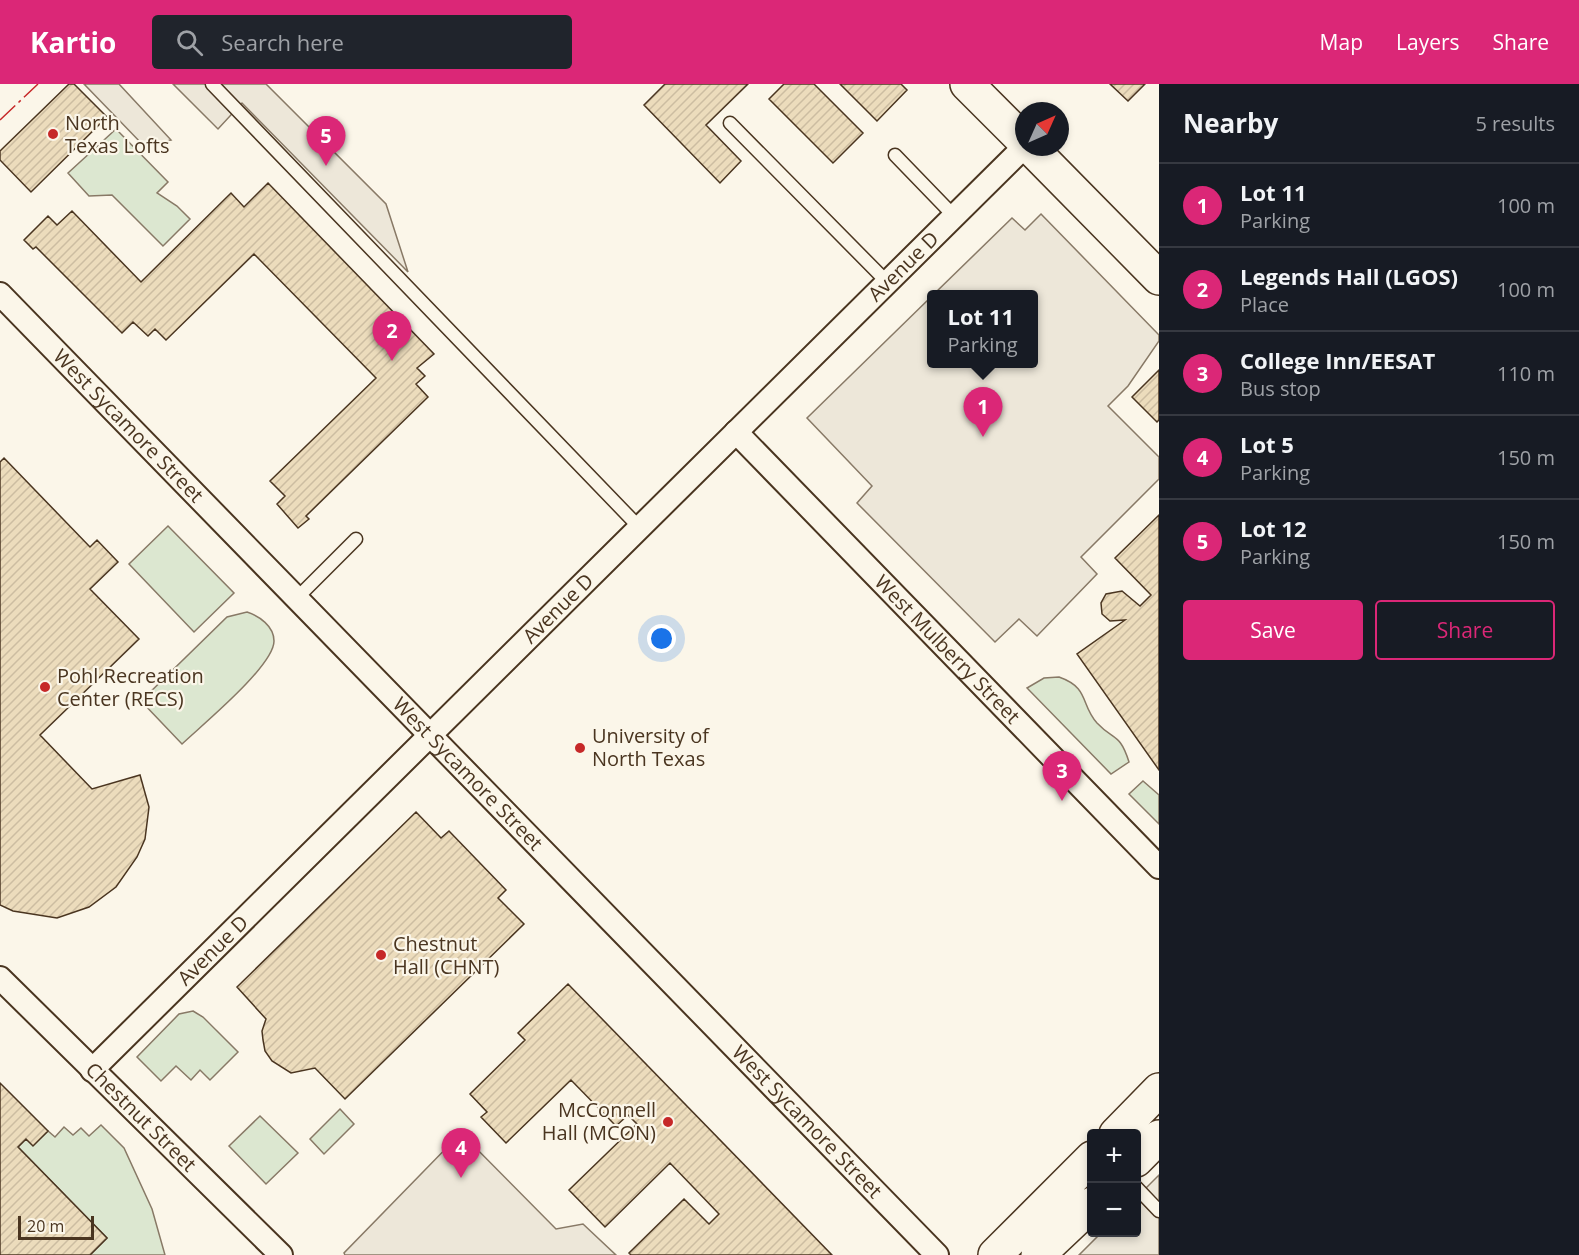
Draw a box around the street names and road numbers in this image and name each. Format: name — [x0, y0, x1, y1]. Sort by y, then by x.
street label: Avenue D — [862, 225, 944, 307]
street label: West Sycamore Street — [48, 343, 210, 508]
street label: Avenue D — [517, 567, 599, 649]
street label: West Mulberry Street — [869, 569, 1026, 729]
street label: West Sycamore Street — [387, 691, 549, 856]
street label: Avenue D — [171, 909, 254, 991]
street label: West Sycamore Street — [726, 1039, 888, 1204]
street label: Chestnut Street — [80, 1056, 203, 1177]

